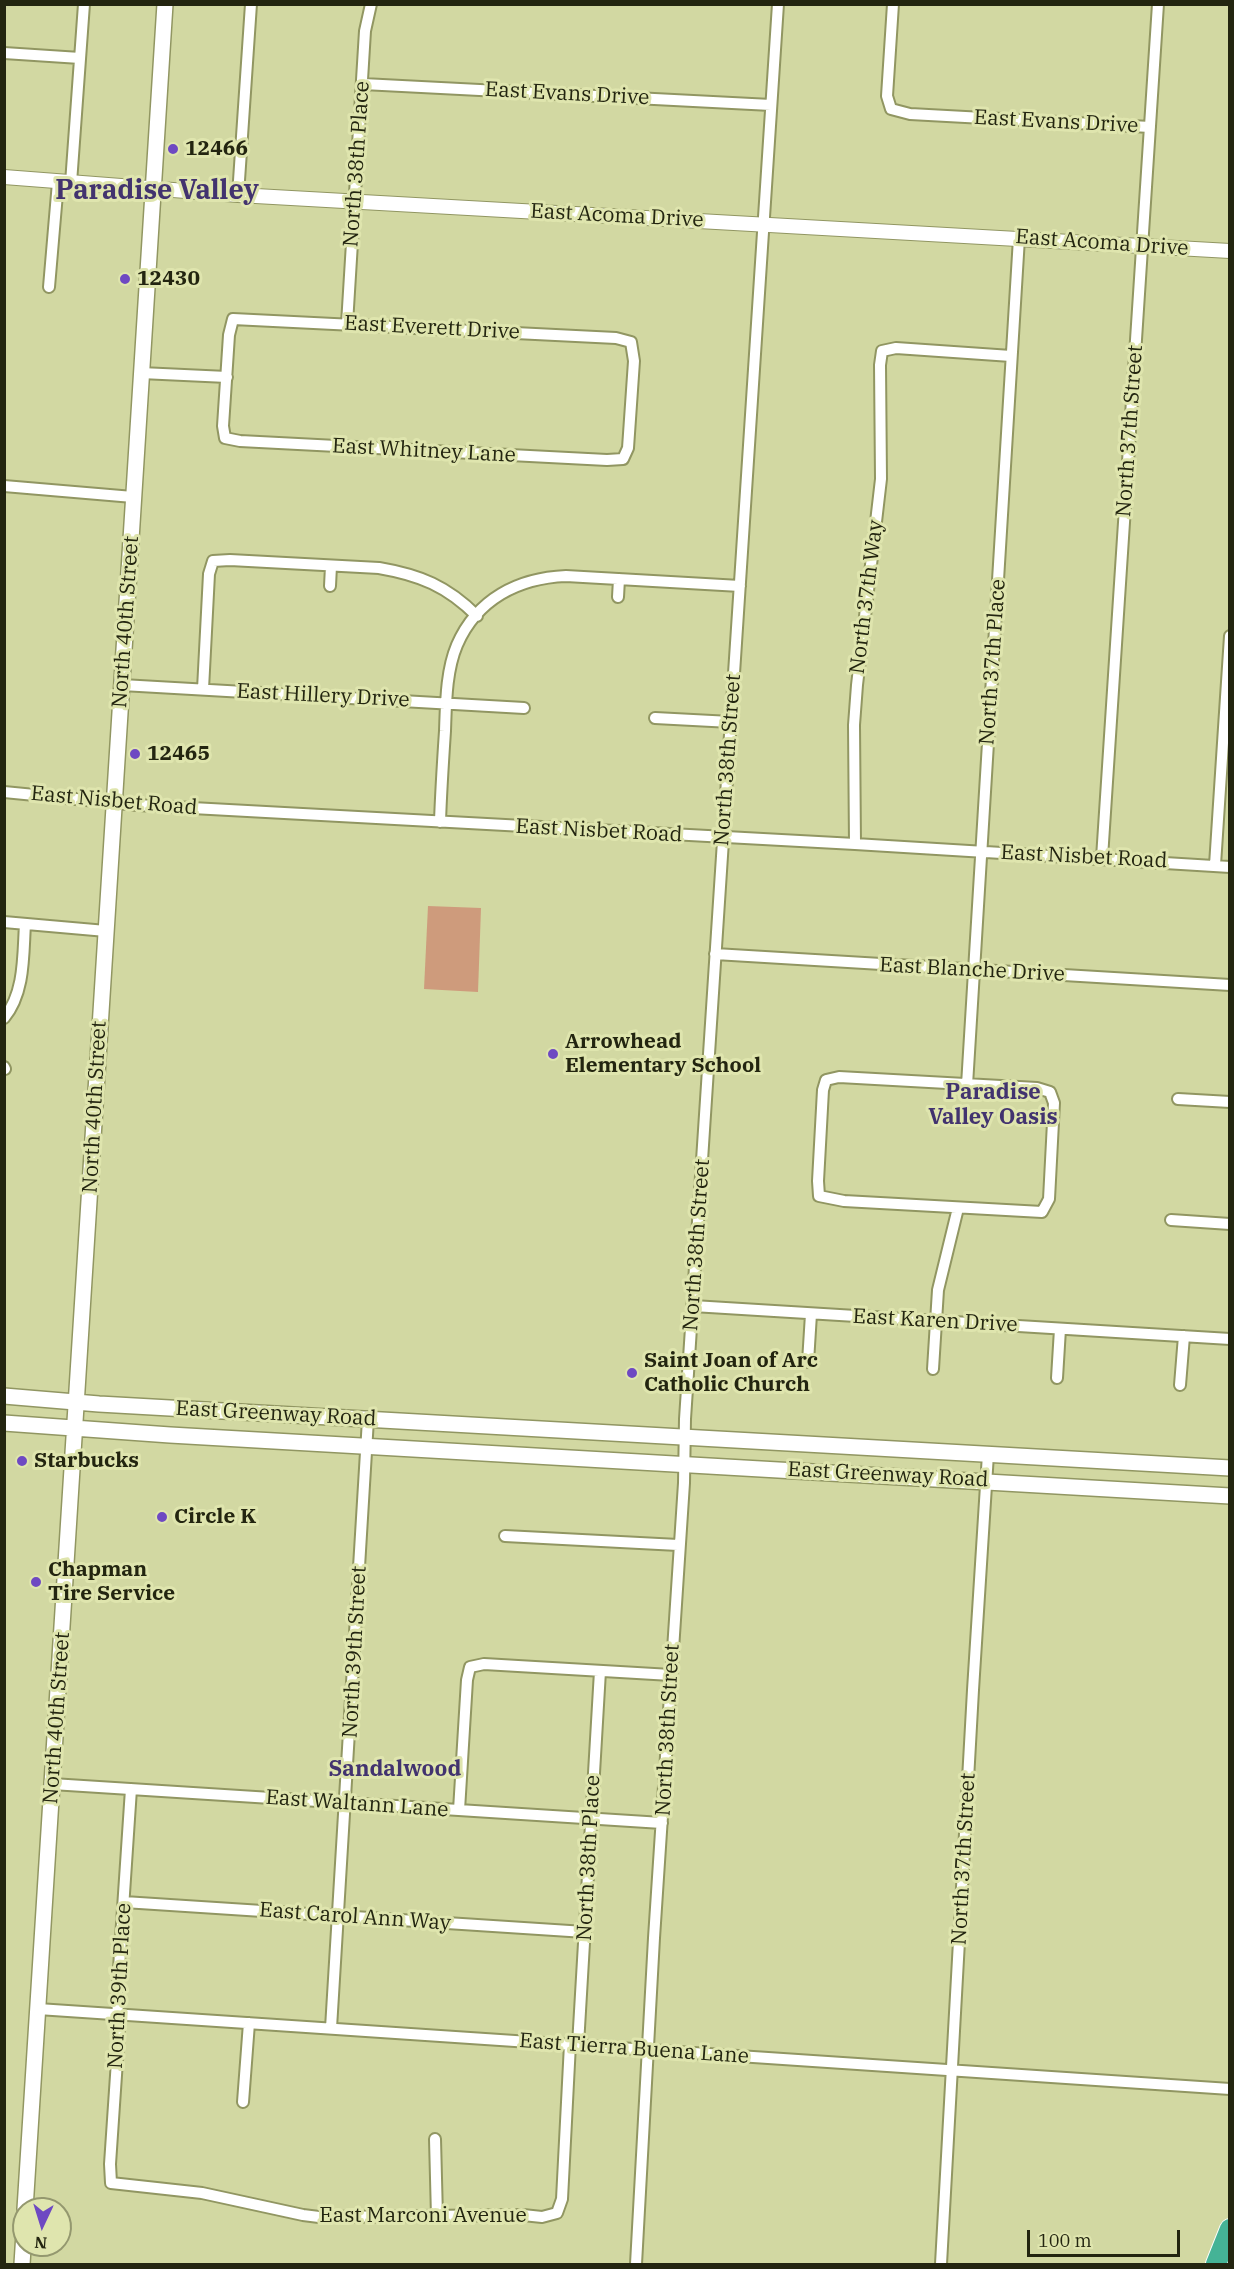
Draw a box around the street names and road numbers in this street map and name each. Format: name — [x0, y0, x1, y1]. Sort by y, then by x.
street label: East Evans Drive — [484, 77, 650, 111]
street label: North 38th Place — [339, 80, 375, 248]
street label: East Evans Drive — [973, 105, 1139, 139]
street label: East Acoma Drive — [530, 199, 704, 233]
street label: East Acoma Drive — [1015, 224, 1189, 262]
street label: East Everett Drive — [343, 311, 521, 345]
street label: North 37th Street — [1111, 344, 1149, 518]
street label: East Whitney Lane — [331, 434, 517, 468]
street label: North 37th Way — [845, 518, 889, 676]
street label: North 40th Street — [107, 535, 145, 709]
street label: North 37th Place — [975, 578, 1011, 746]
street label: North 38th Street — [709, 673, 747, 847]
street label: East Hillery Drive — [236, 679, 410, 713]
street label: East Nisbet Road — [30, 781, 198, 821]
street label: East Nisbet Road — [515, 814, 683, 848]
street label: East Nisbet Road — [1000, 840, 1168, 874]
street label: East Blanche Drive — [879, 953, 1065, 987]
street label: North 40th Street — [78, 1020, 112, 1194]
street label: North 38th Street — [678, 1158, 716, 1332]
street label: East Karen Drive — [852, 1304, 1018, 1338]
street label: East Greenway Road — [175, 1396, 377, 1432]
street label: East Greenway Road — [787, 1457, 989, 1493]
street label: North 39th Street — [338, 1565, 372, 1739]
street label: North 40th Street — [38, 1631, 76, 1805]
street label: North 38th Street — [651, 1643, 685, 1817]
street label: North 37th Street — [947, 1772, 981, 1946]
street label: North 38th Place — [572, 1774, 606, 1942]
street label: East Waltann Lane — [265, 1785, 449, 1823]
street label: East Carol Ann Way — [258, 1898, 452, 1936]
street label: North 39th Place — [103, 1902, 137, 2070]
street label: East Tierra Buena Lane — [518, 2028, 750, 2070]
street label: East Marconi Avenue — [319, 2203, 527, 2229]

